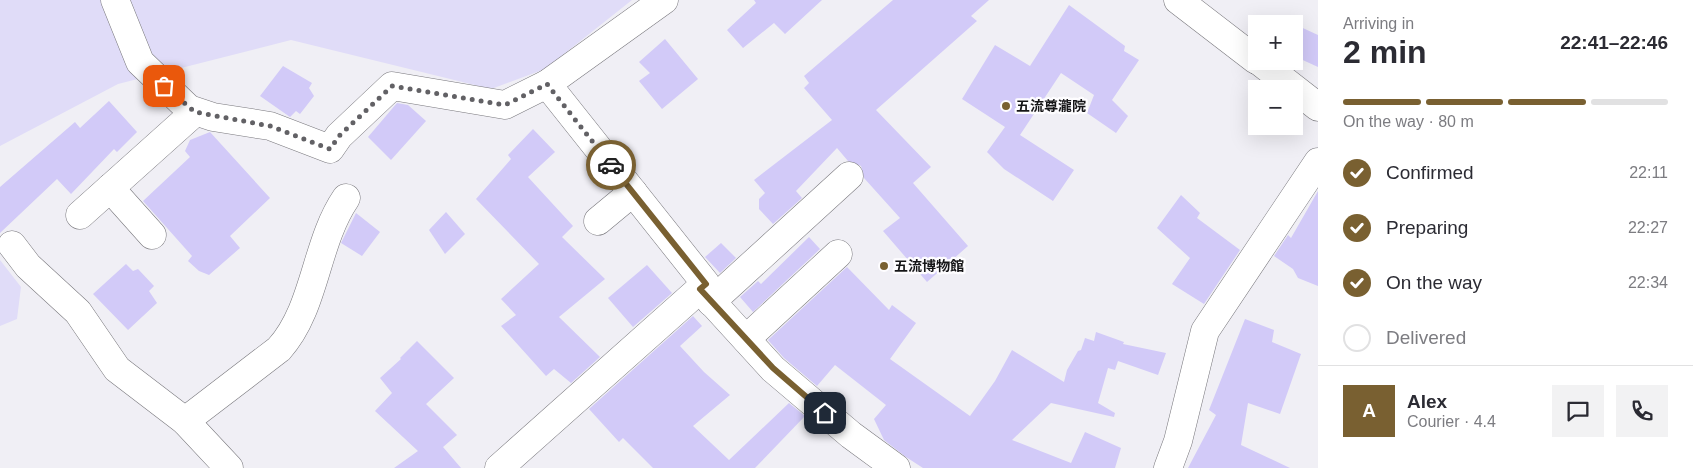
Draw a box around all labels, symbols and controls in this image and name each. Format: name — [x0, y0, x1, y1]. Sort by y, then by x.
map controls — [1248, 15, 1303, 135]
button: + — [1248, 15, 1303, 70]
text: Arriving in — [1343, 15, 1414, 32]
text: 22:41–22:46 — [1560, 32, 1668, 53]
text: 2 min — [1343, 34, 1427, 70]
pin — [143, 65, 185, 107]
icon: bag — [150, 72, 178, 100]
button: − — [1248, 80, 1303, 135]
place label: 五流尊瀧院 — [1016, 98, 1086, 114]
marker: 五流尊瀧院 — [1000, 100, 1012, 112]
text: On the way · 80 m — [1343, 113, 1474, 130]
courier — [586, 140, 636, 190]
icon: car — [597, 151, 625, 179]
icon: check — [1343, 159, 1371, 187]
text: Confirmed — [1386, 162, 1474, 183]
text: 22:11 — [1629, 164, 1668, 181]
icon: check — [1343, 214, 1371, 242]
text: Preparing — [1386, 217, 1468, 238]
text: 22:27 — [1628, 219, 1668, 236]
place label: 五流博物館 — [894, 258, 964, 274]
marker: 五流博物館 — [878, 260, 890, 272]
icon: check — [1343, 269, 1371, 297]
text: On the way — [1386, 272, 1482, 293]
text: 22:34 — [1628, 274, 1668, 291]
text: Delivered — [1386, 327, 1466, 348]
button: chat — [1552, 385, 1604, 437]
button: phone — [1616, 385, 1668, 437]
text: Alex — [1407, 391, 1447, 412]
pin — [804, 392, 846, 434]
icon: home — [811, 399, 839, 427]
text: A — [1362, 400, 1376, 421]
text: Courier · 4.4 — [1407, 413, 1496, 430]

